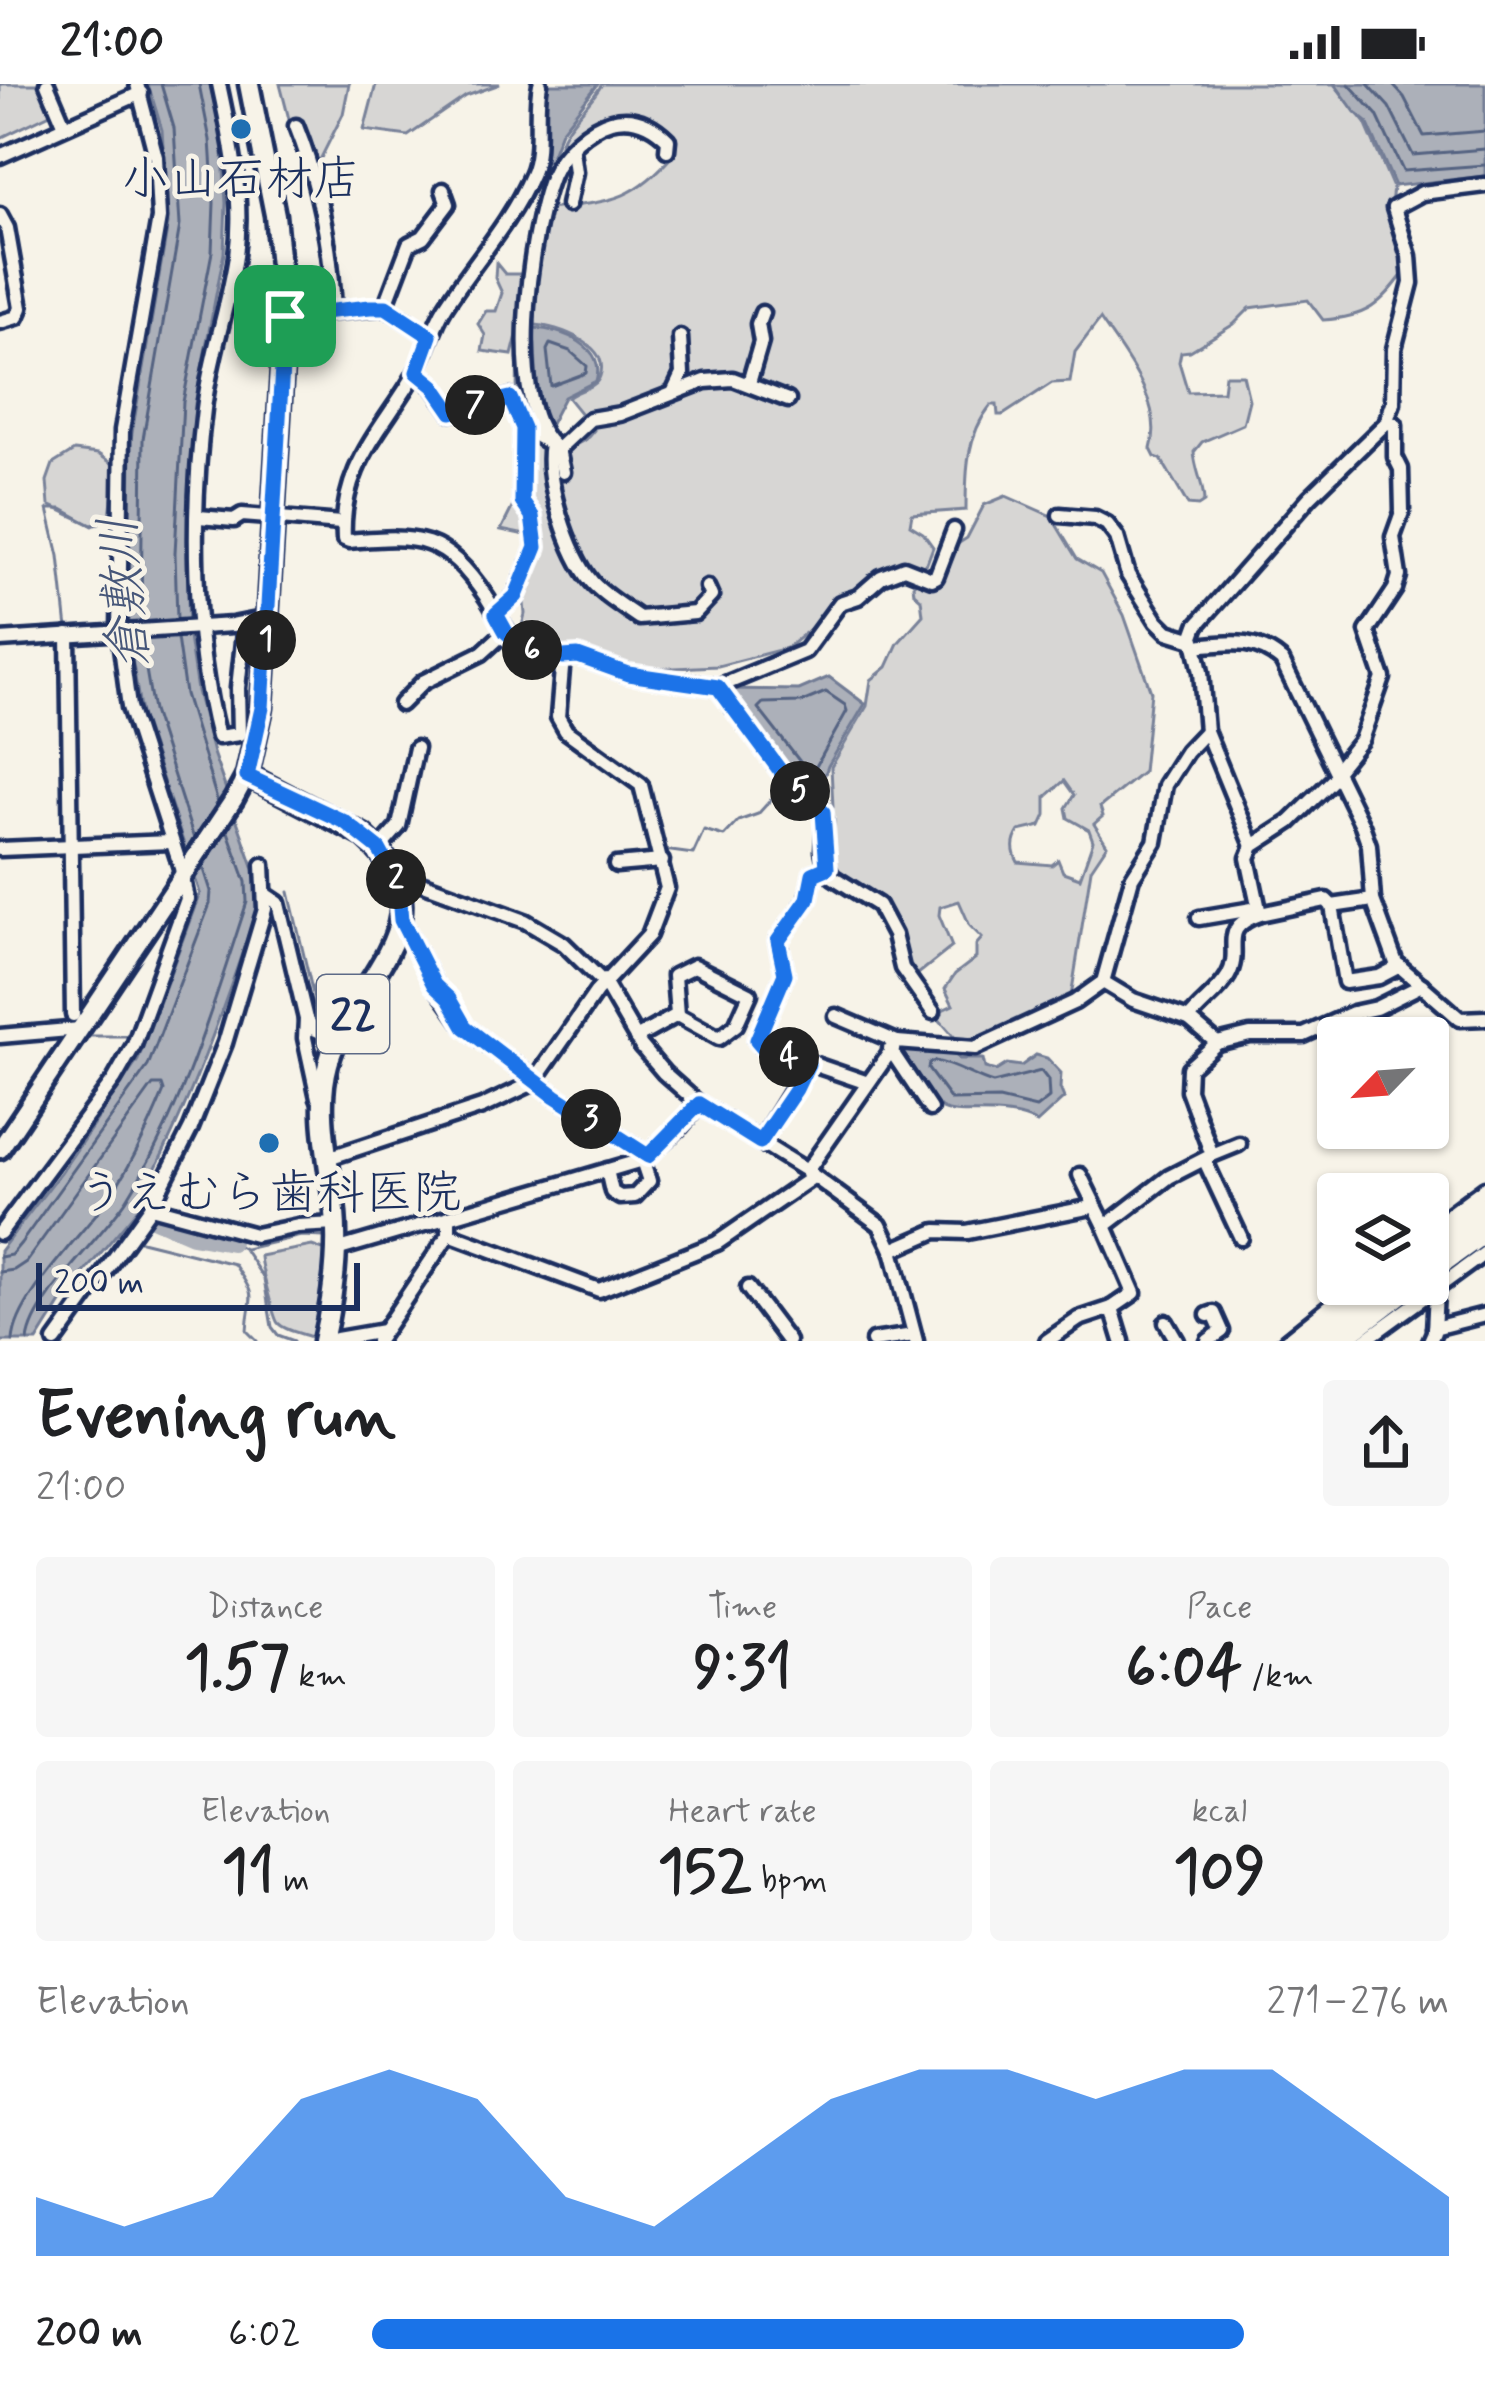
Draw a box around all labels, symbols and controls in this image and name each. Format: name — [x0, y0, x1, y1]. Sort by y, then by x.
text: 21:00 — [60, 13, 164, 72]
marker: 小山石材店 — [228, 116, 254, 142]
place label: 小山石材店 — [121, 149, 361, 212]
pin — [234, 265, 336, 367]
icon: arrive — [252, 283, 318, 349]
pin: 7 — [445, 375, 505, 435]
text: 7 — [465, 383, 485, 427]
water label: 倉敷川 — [86, 514, 166, 672]
pin: 1 — [236, 610, 296, 670]
text: 1 — [259, 618, 273, 662]
pin: 6 — [502, 620, 562, 680]
text: 6 — [524, 628, 540, 672]
pin: 5 — [770, 761, 830, 821]
text: 5 — [790, 769, 810, 813]
pin: 2 — [366, 849, 426, 909]
text: 2 — [388, 857, 404, 901]
road number: 22 — [317, 975, 389, 1053]
north arrow — [1317, 1017, 1449, 1149]
map controls — [1317, 1017, 1449, 1305]
pin: 4 — [759, 1027, 819, 1087]
text: 4 — [779, 1035, 799, 1079]
pin: 3 — [561, 1089, 621, 1149]
text: 3 — [584, 1097, 598, 1141]
marker: うえむら歯科医院 — [256, 1130, 282, 1156]
place label: うえむら歯科医院 — [77, 1163, 461, 1226]
button: layers — [1317, 1173, 1449, 1305]
scale bar — [36, 1257, 360, 1310]
text: 200 m — [54, 1262, 144, 1306]
text: Evening run — [36, 1375, 396, 1461]
button: share — [1323, 1380, 1449, 1506]
text: 21:00 — [36, 1463, 126, 1514]
text: Distance — [208, 1586, 324, 1630]
text: Time — [708, 1586, 777, 1630]
text: Pace — [1187, 1586, 1252, 1630]
text: 1.57 — [184, 1630, 290, 1709]
text: 9:31 — [693, 1630, 792, 1709]
text: 6:04 — [1125, 1630, 1242, 1709]
text: km — [290, 1655, 347, 1699]
text: /km — [1242, 1655, 1314, 1699]
text: Elevation — [201, 1790, 330, 1834]
text: Heart rate — [668, 1790, 817, 1834]
text: kcal — [1192, 1790, 1247, 1834]
text: 11 — [222, 1834, 274, 1913]
text: 152 — [658, 1834, 752, 1913]
text: 109 — [1173, 1834, 1266, 1913]
text: m — [274, 1859, 309, 1903]
text: bpm — [752, 1859, 827, 1903]
text: Elevation — [36, 1977, 190, 2028]
text: 271–276 m — [1266, 1977, 1449, 2028]
text: 200 m — [36, 2309, 142, 2360]
text: 6:02 — [228, 2309, 301, 2360]

